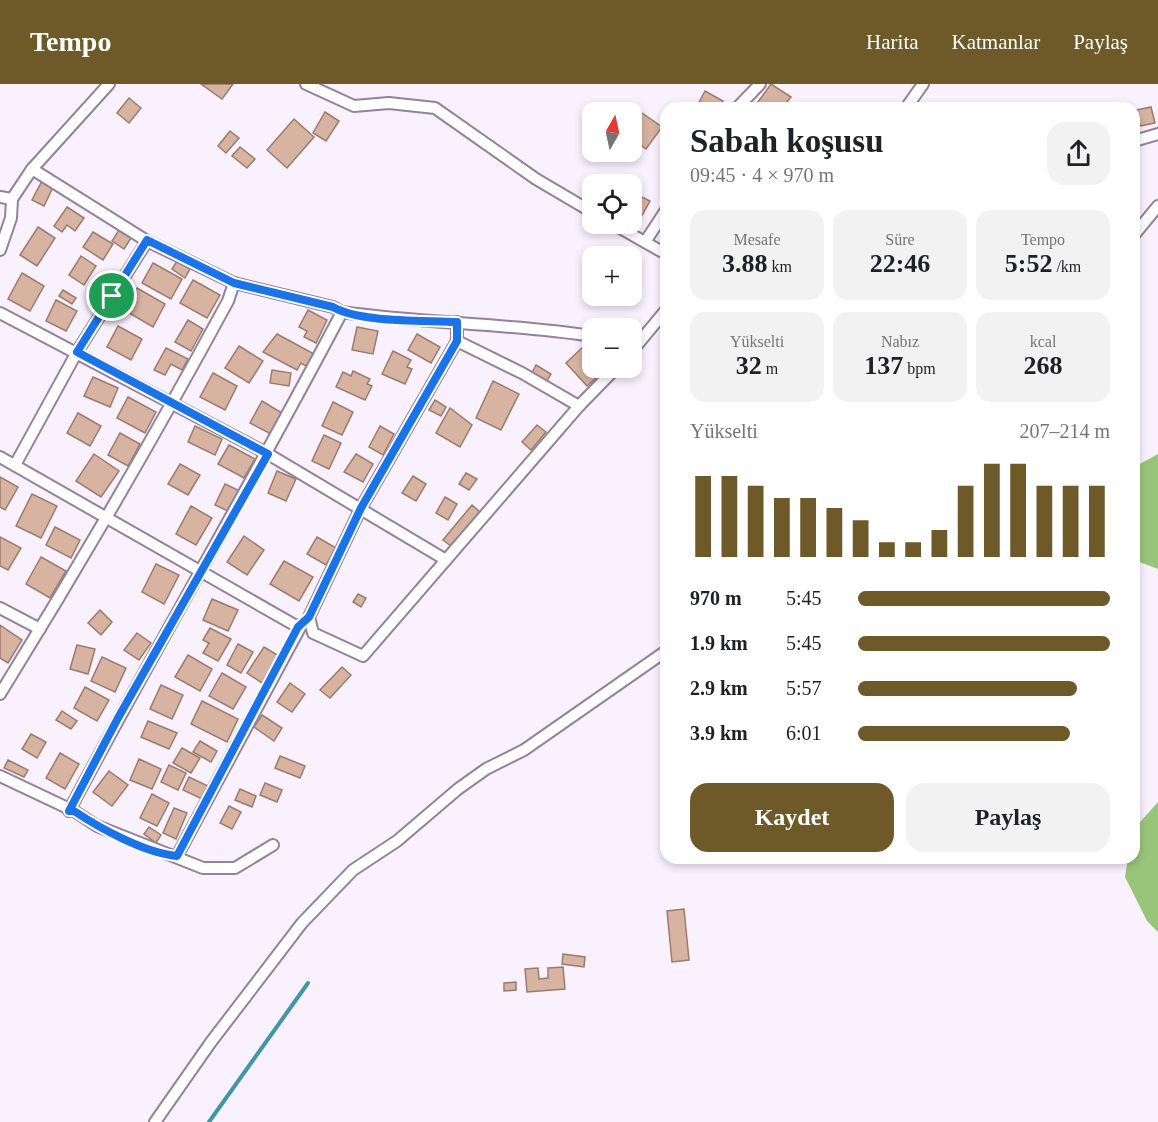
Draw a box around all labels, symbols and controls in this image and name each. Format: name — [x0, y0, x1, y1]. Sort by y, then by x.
text: Tempo — [30, 26, 111, 57]
text: Harita — [866, 30, 919, 54]
text: Katmanlar — [952, 30, 1040, 54]
text: Paylaş — [1073, 30, 1128, 54]
north arrow — [582, 102, 642, 162]
map controls — [582, 102, 642, 378]
button: share — [1047, 122, 1110, 185]
text: Sabah koşusu — [690, 123, 884, 159]
text: 09:45 · 4 × 970 m — [690, 164, 834, 186]
button: locate — [582, 174, 642, 234]
text: Mesafe — [733, 231, 781, 248]
text: Süre — [885, 231, 915, 248]
text: Tempo — [1021, 231, 1065, 248]
button: + — [582, 246, 642, 306]
text: 3.88 — [722, 249, 768, 278]
text: 22:46 — [870, 249, 930, 278]
text: 5:52 — [1005, 249, 1052, 278]
text: km — [768, 258, 792, 275]
text: /km — [1052, 258, 1081, 275]
pin — [86, 270, 137, 321]
icon: arrive — [95, 279, 128, 312]
button: − — [582, 318, 642, 378]
text: Yükselti — [730, 333, 784, 350]
text: Nabız — [881, 333, 919, 350]
text: kcal — [1030, 333, 1056, 350]
text: 32 — [736, 351, 762, 380]
text: 137 — [864, 351, 903, 380]
text: 268 — [1024, 351, 1063, 380]
text: m — [762, 360, 778, 377]
text: bpm — [903, 360, 936, 377]
text: Yükselti — [690, 420, 758, 442]
text: 207–214 m — [1019, 420, 1110, 442]
text: 970 m — [690, 587, 742, 609]
text: 5:45 — [786, 587, 822, 609]
text: 1.9 km — [690, 632, 748, 654]
text: 5:45 — [786, 632, 822, 654]
text: 2.9 km — [690, 677, 748, 699]
text: 5:57 — [786, 677, 822, 699]
text: 3.9 km — [690, 722, 748, 744]
text: 6:01 — [786, 722, 822, 744]
button: Kaydet — [690, 783, 894, 852]
button: Paylaş — [906, 783, 1110, 852]

